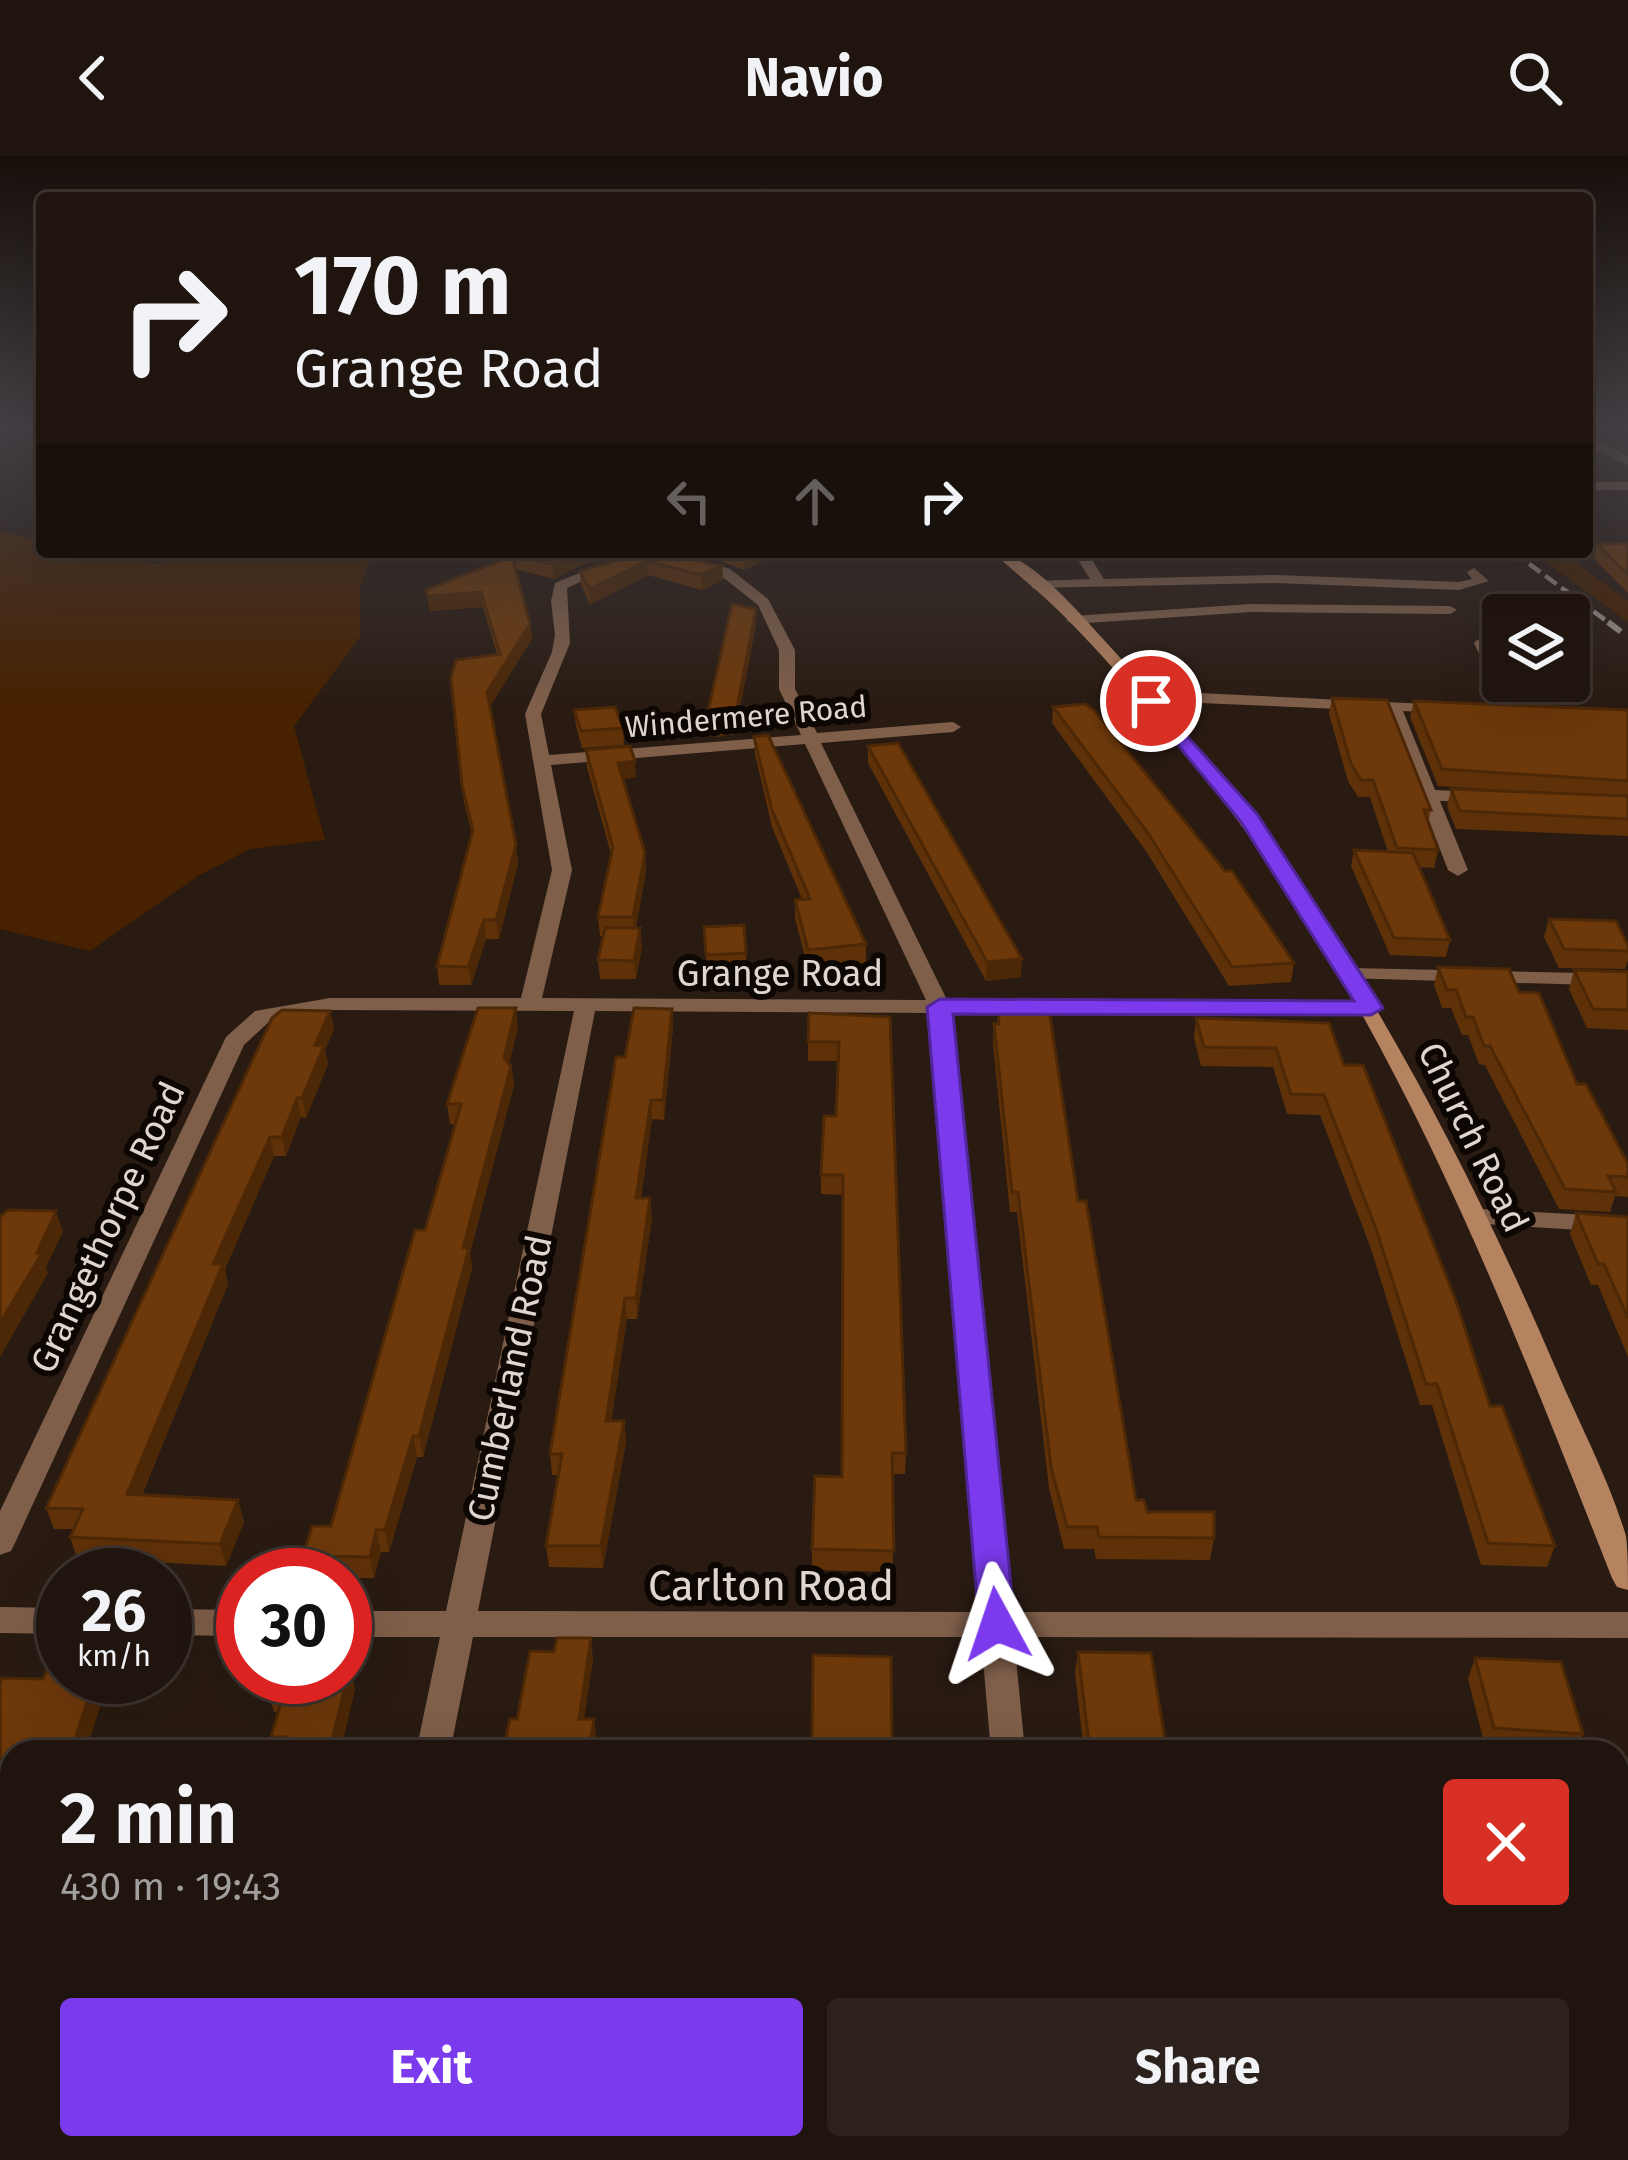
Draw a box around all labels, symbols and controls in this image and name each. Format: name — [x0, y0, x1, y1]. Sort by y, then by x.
icon: back — [60, 45, 126, 111]
icon: search — [1502, 45, 1568, 111]
text: Navio — [744, 46, 884, 110]
text: 170 m — [294, 235, 511, 336]
icon: right — [96, 240, 252, 396]
text: Grange Road — [294, 337, 604, 401]
icon: left — [656, 468, 722, 534]
icon: ahead — [782, 468, 848, 534]
icon: right — [908, 468, 974, 534]
map controls — [1482, 594, 1590, 702]
button: layers — [1482, 594, 1590, 702]
pin — [1100, 650, 1202, 752]
icon: arrive — [1118, 668, 1184, 734]
street label: Windermere Road — [623, 688, 869, 746]
street label: Grange Road — [677, 952, 883, 996]
street label: Church Road — [1408, 1035, 1538, 1239]
street label: Grangethorpe Road — [21, 1075, 195, 1380]
street label: Cumberland Road — [458, 1231, 562, 1525]
speed limit sign: 30 — [216, 1548, 372, 1704]
street label: Carlton Road — [648, 1561, 894, 1611]
position arrow — [934, 1561, 1060, 1687]
text: 26 — [82, 1575, 146, 1647]
text: km/h — [77, 1638, 151, 1674]
text: 2 min — [60, 1776, 237, 1862]
button: close — [1443, 1779, 1569, 1905]
text: 430 m · 19:43 — [60, 1864, 281, 1910]
button: Exit — [60, 1998, 803, 2136]
button: Share — [827, 1998, 1569, 2136]

